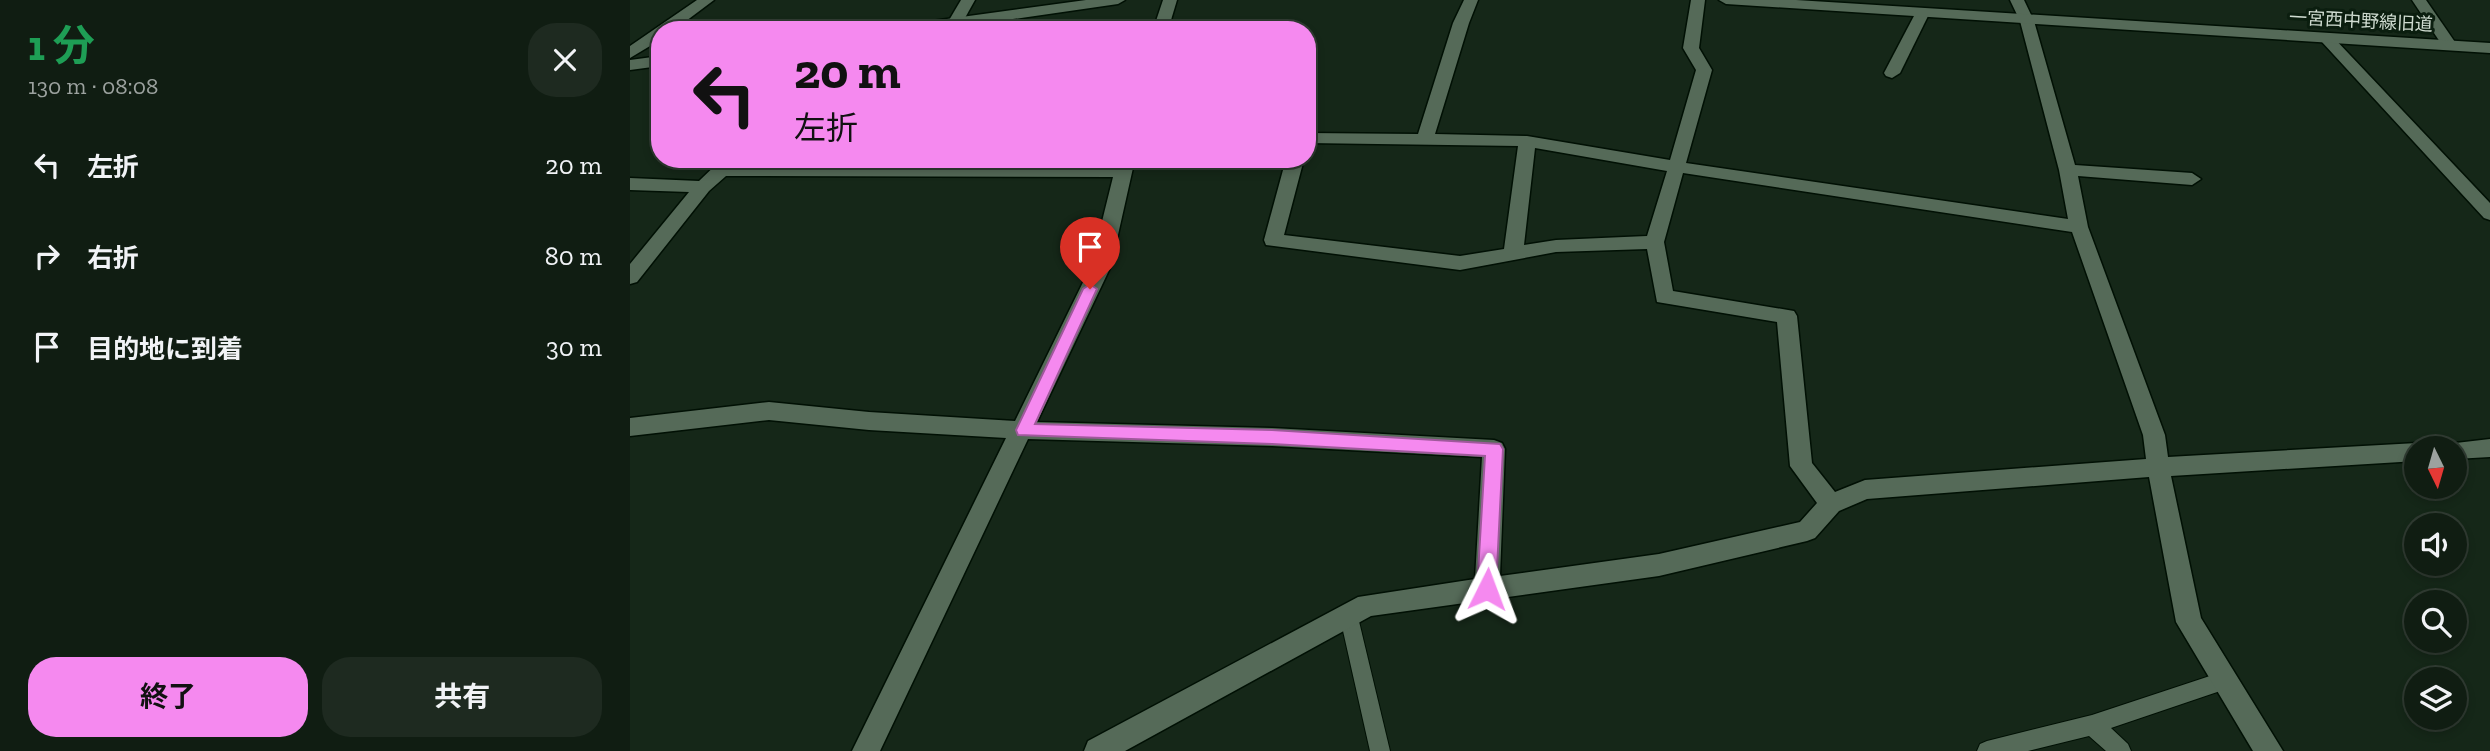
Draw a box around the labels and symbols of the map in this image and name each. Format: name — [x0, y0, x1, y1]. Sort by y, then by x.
street label: 一宮西中野線旧道 — [2289, 6, 2433, 36]
pin — [1060, 217, 1120, 289]
north arrow — [2404, 436, 2468, 499]
position arrow — [1450, 552, 1524, 626]

